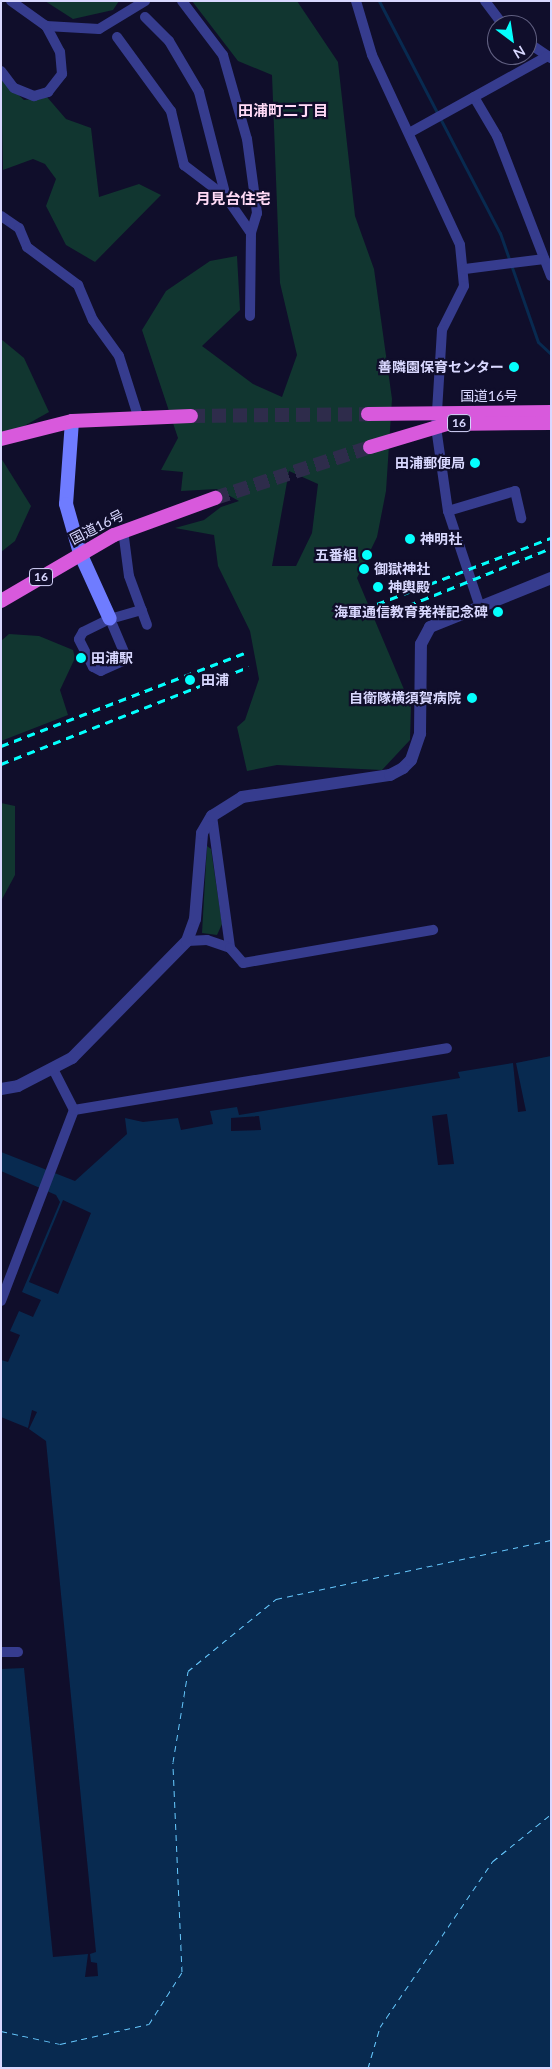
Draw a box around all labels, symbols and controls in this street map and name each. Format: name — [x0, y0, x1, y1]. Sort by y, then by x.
north arrow — [487, 15, 537, 65]
text: N — [510, 42, 528, 62]
district label: 田浦町二丁目 — [238, 102, 328, 120]
district label: 月見台住宅 — [196, 190, 270, 208]
place label: 善隣園保育センター — [378, 359, 504, 375]
marker: 善隣園保育センター — [508, 361, 520, 373]
street label: 国道16号 — [460, 388, 518, 404]
road number: 16 — [446, 413, 472, 432]
place label: 田浦郵便局 — [395, 455, 465, 471]
marker: 田浦郵便局 — [469, 457, 481, 469]
street label: 国道16号 — [67, 506, 127, 548]
place label: 神明社 — [420, 531, 462, 547]
marker: 神明社 — [404, 533, 416, 545]
place label: 五番組 — [315, 547, 357, 563]
marker: 五番組 — [361, 549, 373, 561]
place label: 御獄神社 — [374, 561, 430, 577]
marker: 御獄神社 — [358, 563, 370, 575]
road number: 16 — [28, 568, 54, 586]
place label: 神輿殿 — [388, 579, 430, 595]
marker: 神輿殿 — [372, 581, 384, 593]
place label: 海軍通信教育発祥記念碑 — [334, 604, 488, 620]
marker: 海軍通信教育発祥記念碑 — [492, 606, 504, 618]
place label: 田浦駅 — [91, 650, 133, 666]
marker: 田浦駅 — [75, 652, 87, 664]
place label: 田浦 — [201, 672, 229, 688]
marker: 田浦 — [183, 673, 197, 687]
place label: 自衛隊横須賀病院 — [349, 690, 461, 706]
marker: 自衛隊横須賀病院 — [465, 691, 479, 705]

